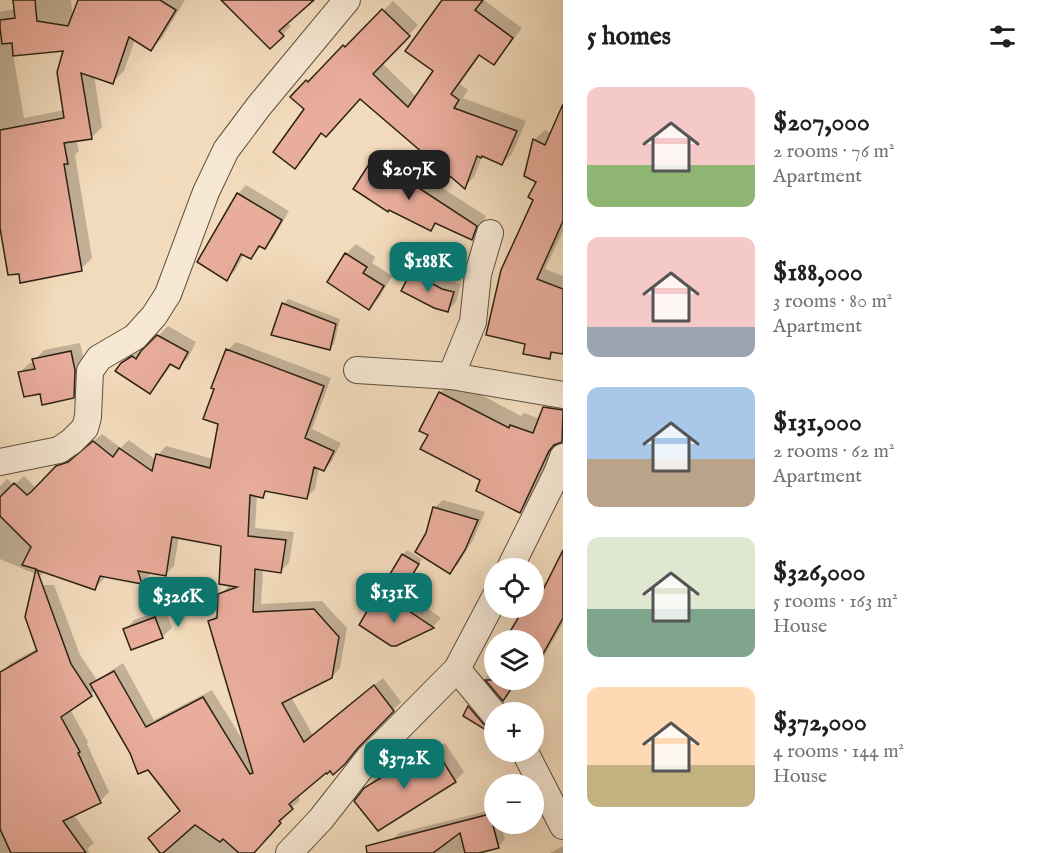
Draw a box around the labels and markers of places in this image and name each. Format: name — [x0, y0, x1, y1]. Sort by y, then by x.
pin: $207K — [367, 150, 451, 201]
pin: $188K — [386, 242, 470, 293]
pin: $131K — [352, 573, 436, 624]
pin: $326K — [136, 577, 220, 628]
pin: $372K — [362, 739, 446, 790]

